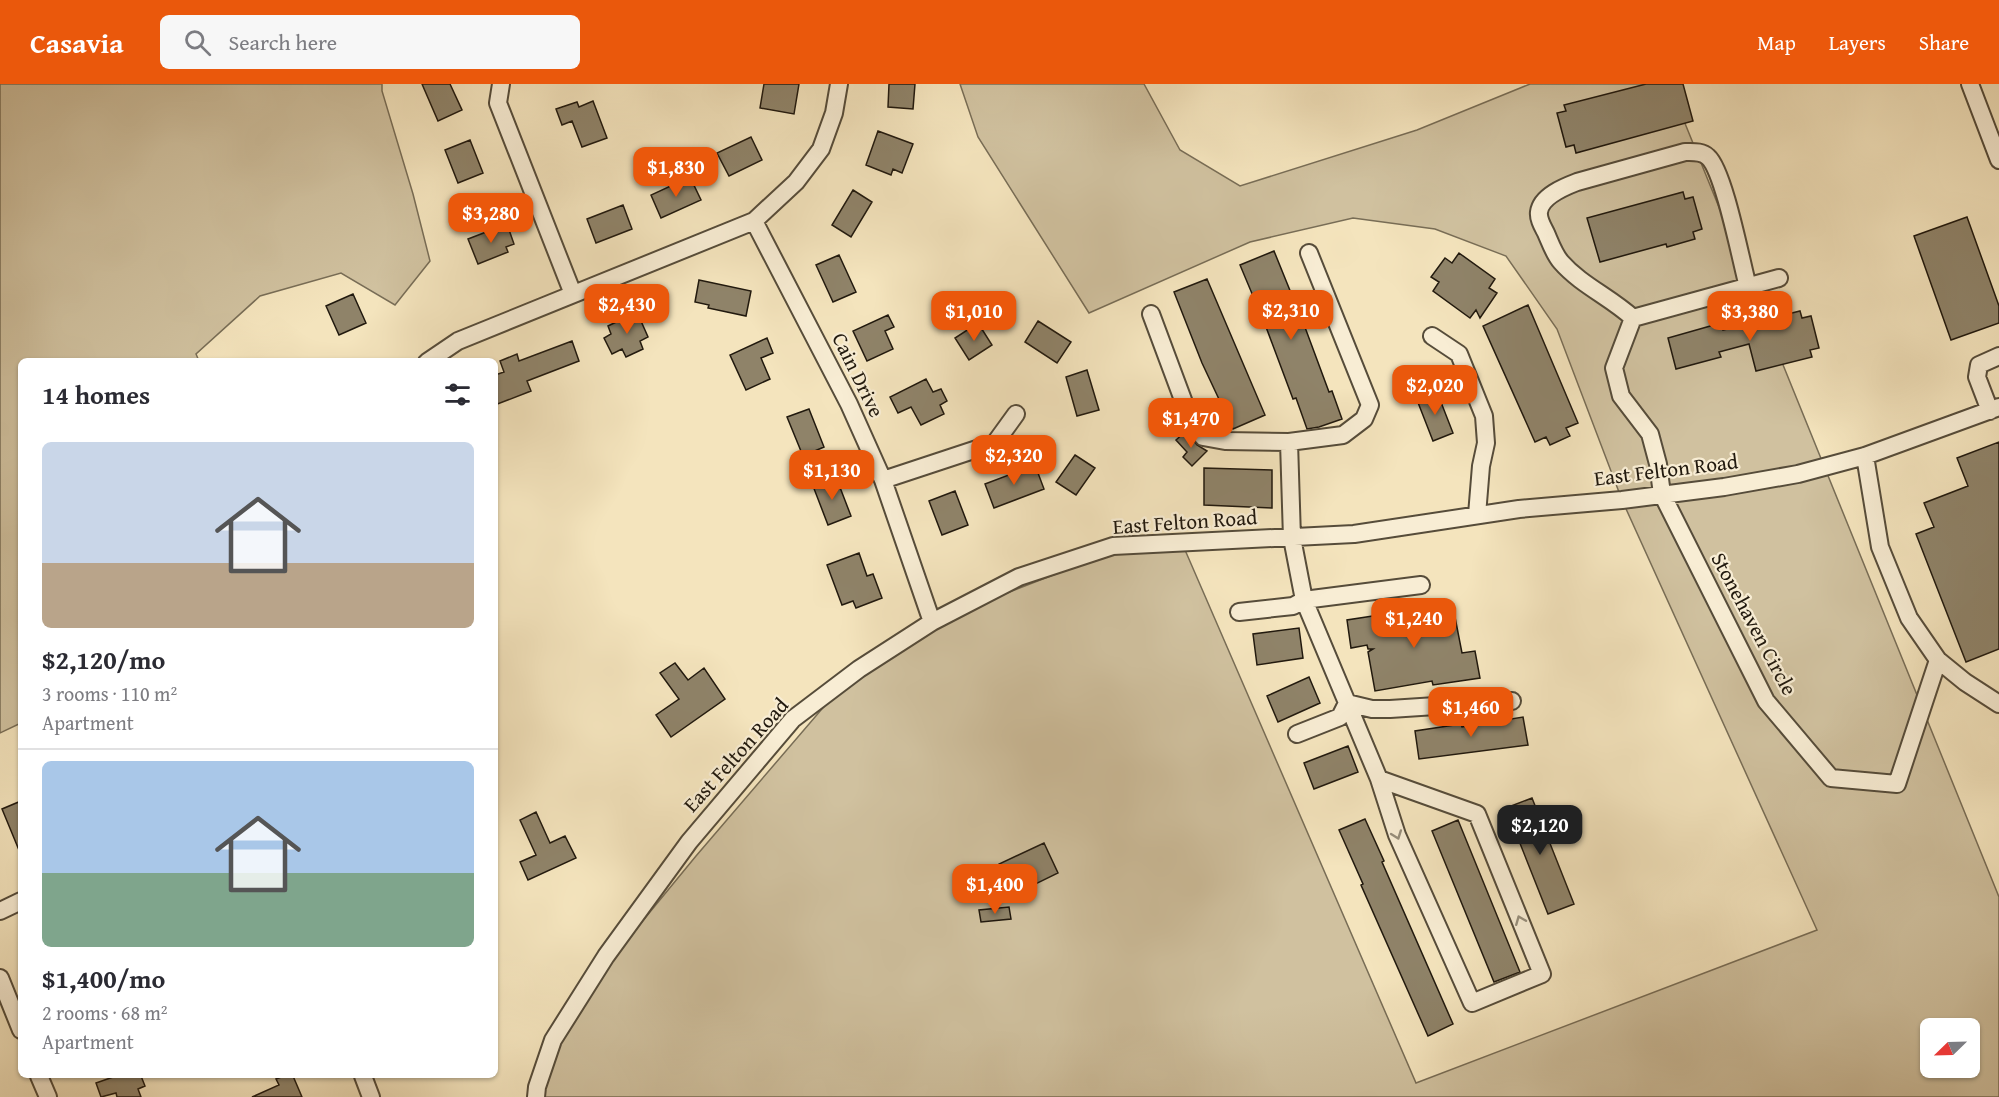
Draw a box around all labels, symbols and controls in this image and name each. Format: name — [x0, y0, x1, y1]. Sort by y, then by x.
search box — [160, 15, 580, 69]
text: Casavia — [30, 22, 124, 63]
icon: search — [181, 26, 214, 59]
text: Search here — [229, 26, 337, 58]
text: Map — [1757, 27, 1796, 58]
text: Layers — [1829, 27, 1886, 58]
text: Share — [1919, 27, 1969, 58]
pin: $1,830 — [627, 147, 725, 198]
text: $1,830 — [647, 152, 705, 181]
pin: $3,280 — [442, 193, 540, 244]
text: $3,280 — [462, 198, 520, 227]
pin: $2,430 — [578, 284, 676, 335]
text: $2,430 — [598, 289, 656, 318]
pin: $2,310 — [1242, 290, 1340, 341]
pin: $1,010 — [925, 291, 1023, 342]
pin: $3,380 — [1701, 291, 1799, 342]
text: $2,310 — [1262, 295, 1320, 324]
text: $1,010 — [945, 296, 1003, 325]
text: $3,380 — [1721, 296, 1779, 325]
street label: Cain Drive — [825, 327, 892, 422]
pin: $2,020 — [1386, 365, 1484, 416]
text: $2,020 — [1406, 370, 1464, 399]
text: 14 homes — [42, 375, 150, 414]
icon: filters — [441, 378, 474, 411]
pin: $1,470 — [1142, 398, 1240, 449]
text: $1,470 — [1162, 403, 1220, 432]
pin: $2,320 — [965, 435, 1063, 486]
text: $2,320 — [985, 440, 1043, 469]
street label: East Felton Road — [1592, 445, 1740, 494]
pin: $1,130 — [783, 450, 881, 501]
text: $1,130 — [803, 455, 861, 484]
icon: home — [204, 481, 312, 589]
street label: East Felton Road — [1112, 501, 1259, 542]
street label: Stonehaven Circle — [1704, 547, 1805, 701]
pin: $1,240 — [1365, 598, 1463, 649]
text: $1,240 — [1385, 603, 1443, 632]
text: $2,120/mo — [42, 640, 165, 679]
text: 3 rooms · 110 m² — [42, 679, 177, 708]
pin: $1,460 — [1422, 687, 1520, 738]
street label: East Felton Road — [676, 690, 796, 819]
text: $1,460 — [1442, 692, 1500, 721]
text: Apartment — [42, 708, 134, 737]
icon: home — [204, 800, 312, 908]
pin: $2,120 — [1491, 805, 1589, 856]
text: $2,120 — [1511, 810, 1569, 839]
one-way arrow — [1390, 828, 1402, 839]
pin: $1,400 — [946, 864, 1044, 915]
text: $1,400 — [966, 869, 1024, 898]
one-way arrow — [1515, 915, 1527, 926]
text: $1,400/mo — [42, 959, 165, 998]
text: 2 rooms · 68 m² — [42, 998, 168, 1027]
north arrow — [1920, 1018, 1980, 1078]
map controls — [1920, 1018, 1980, 1078]
text: Apartment — [42, 1027, 134, 1056]

